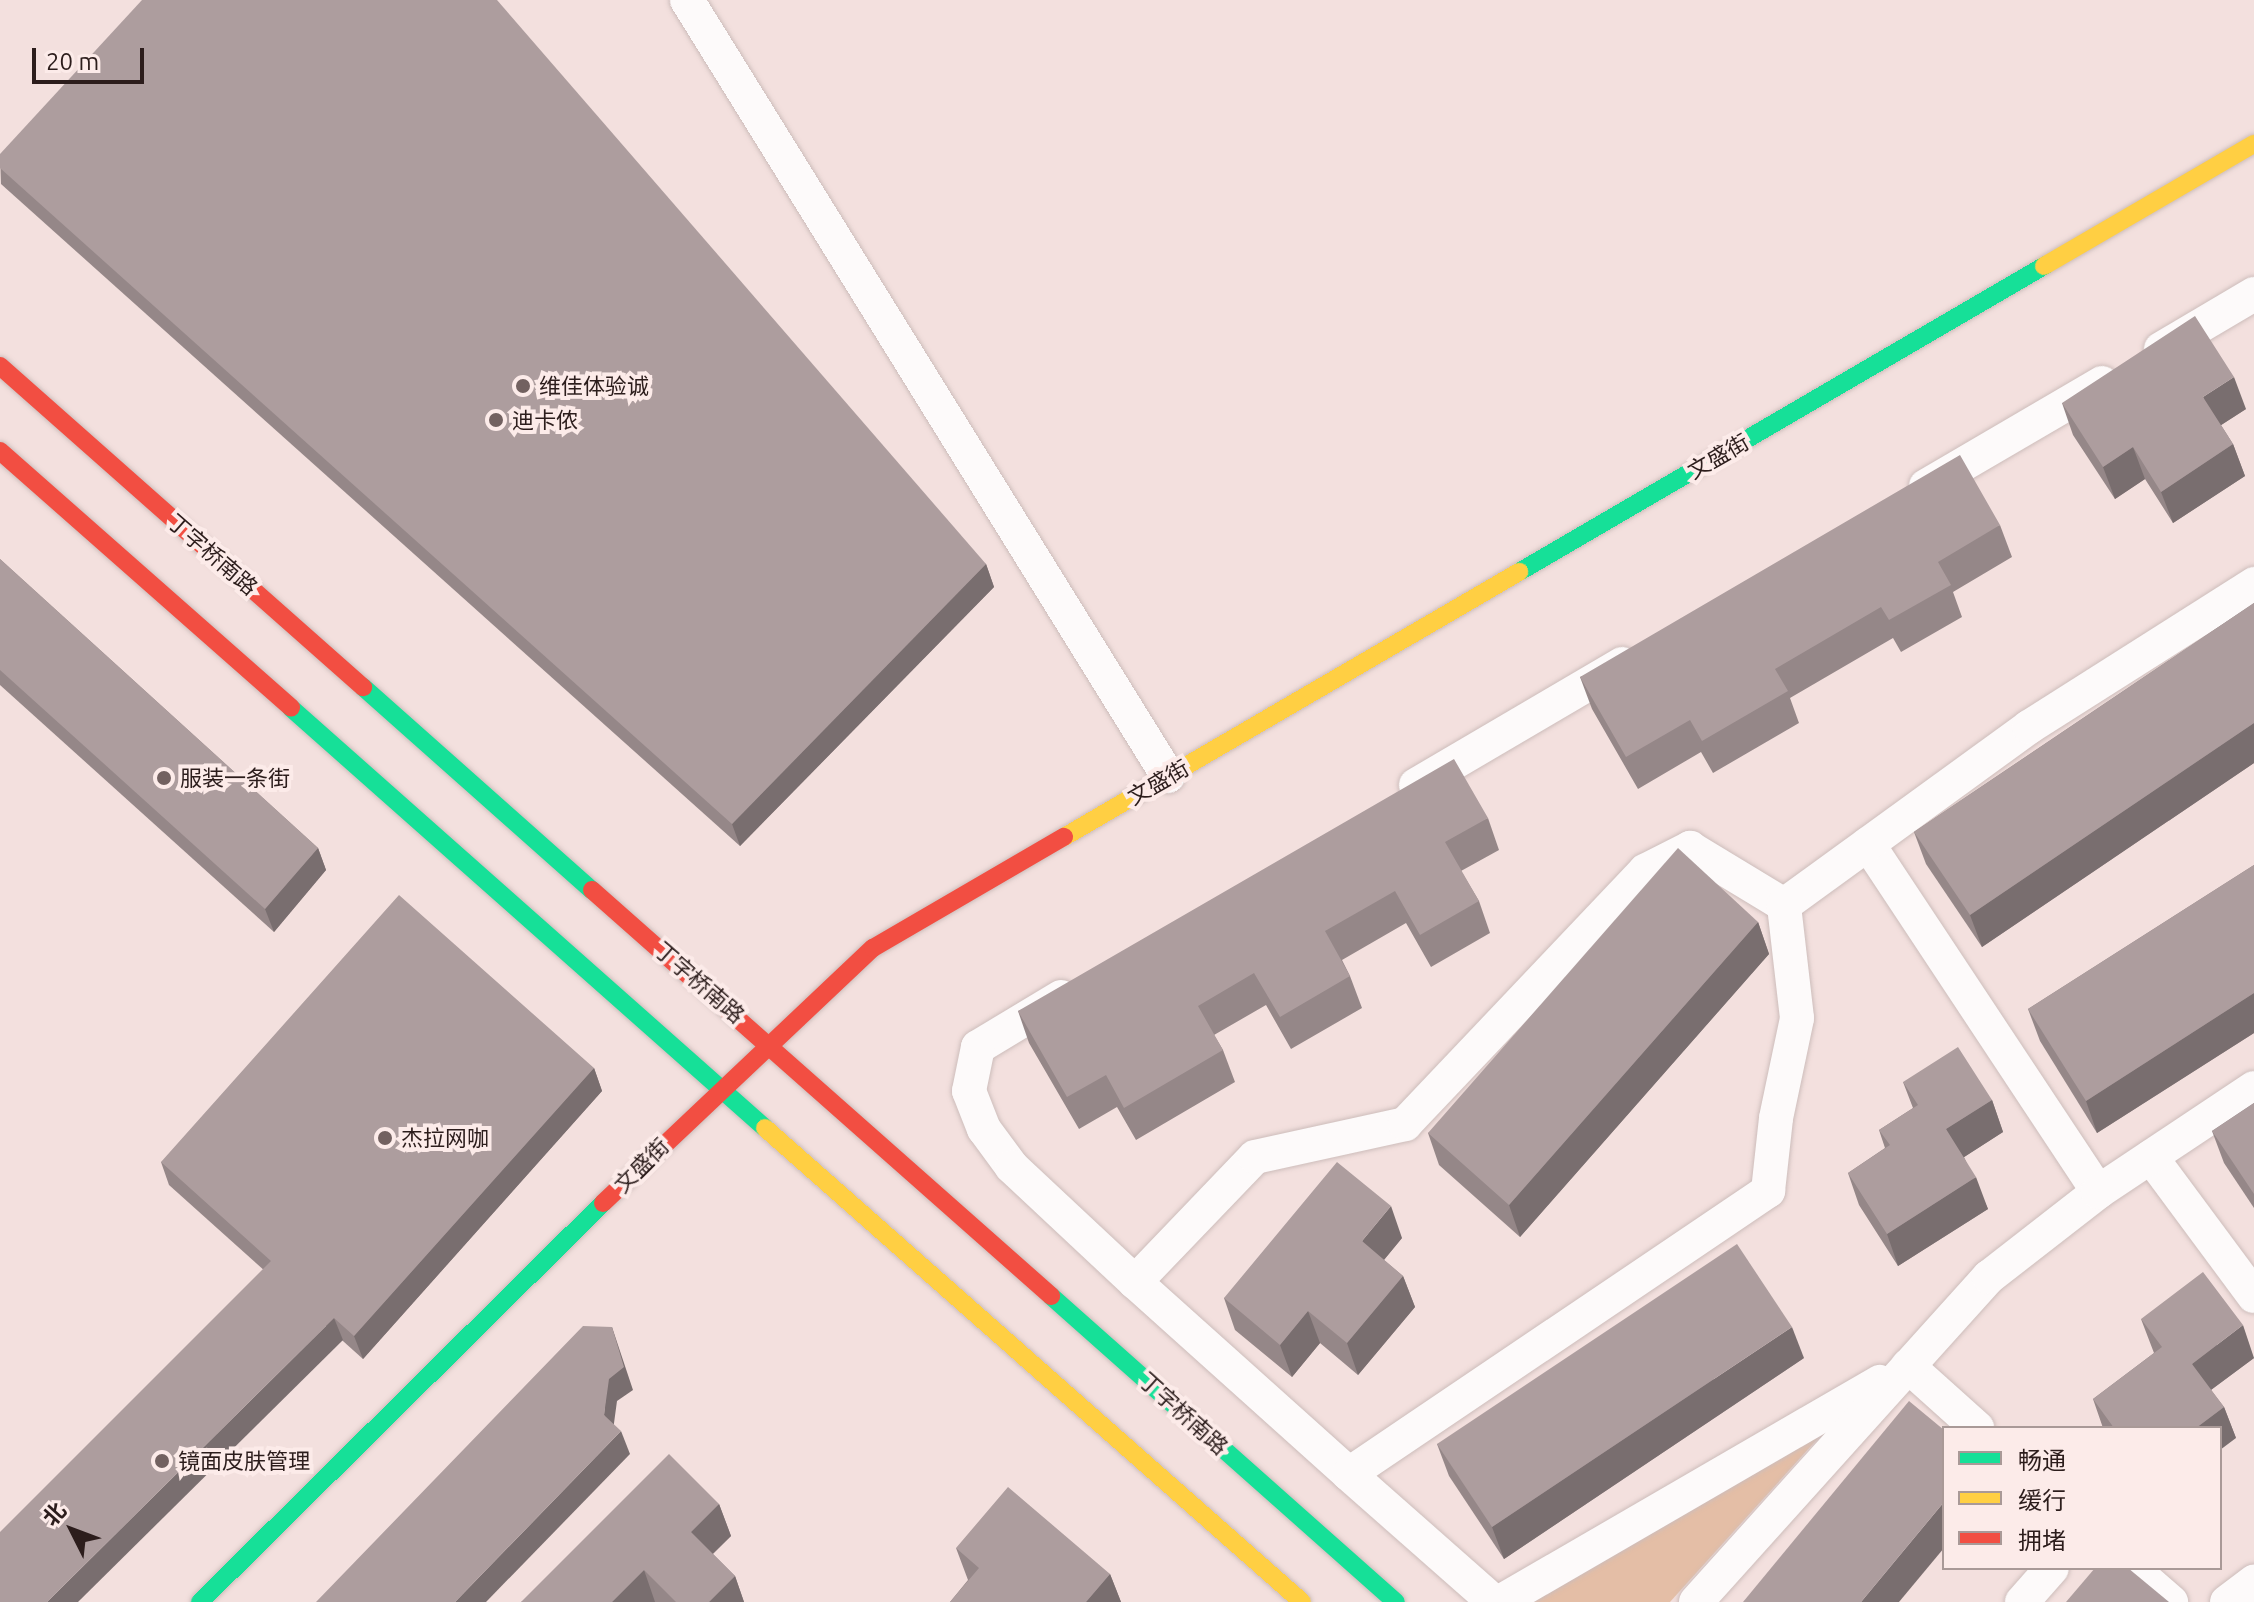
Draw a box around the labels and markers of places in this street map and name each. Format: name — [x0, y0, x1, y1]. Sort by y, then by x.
place label: 维佳体验诚 — [539, 373, 649, 399]
marker: 维佳体验诚 — [514, 377, 532, 395]
place label: 迪卡侬 — [512, 407, 578, 433]
marker: 迪卡侬 — [487, 411, 505, 429]
place label: 服装一条街 — [180, 765, 290, 791]
marker: 服装一条街 — [155, 769, 173, 787]
place label: 杰拉网咖 — [401, 1125, 489, 1151]
marker: 杰拉网咖 — [376, 1129, 394, 1147]
place label: 镜面皮肤管理 — [178, 1448, 310, 1474]
marker: 镜面皮肤管理 — [153, 1452, 171, 1470]

